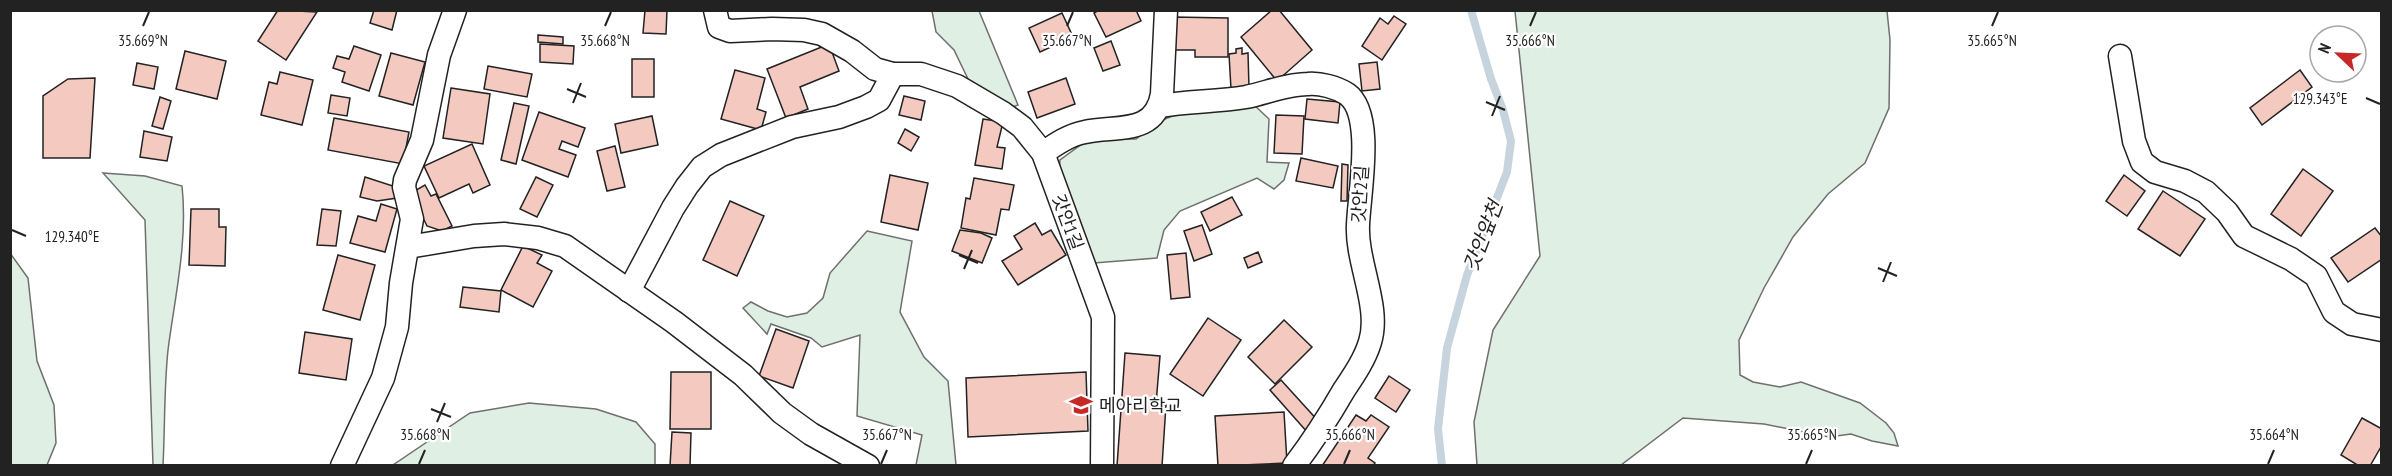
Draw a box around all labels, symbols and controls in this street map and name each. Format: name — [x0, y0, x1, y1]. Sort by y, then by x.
north arrow — [2308, 24, 2368, 84]
text: 35.669°N — [118, 31, 168, 50]
text: 35.668°N — [580, 31, 630, 50]
text: 35.667°N — [1042, 31, 1092, 50]
text: 35.666°N — [1505, 31, 1555, 50]
text: 35.665°N — [1967, 31, 2017, 50]
text: N — [2313, 40, 2335, 56]
text: 129.343°E — [2293, 89, 2347, 108]
street label: 갓안2길 — [1347, 164, 1373, 224]
street label: 갓안1길 — [1047, 191, 1089, 253]
water label: 갓안앞천 — [1458, 195, 1509, 275]
text: 129.340°E — [45, 227, 99, 246]
school or university icon: 메아리학교 — [1068, 392, 1094, 418]
place label: 메아리학교 — [1099, 394, 1182, 417]
text: 35.668°N — [400, 425, 450, 444]
text: 35.667°N — [862, 425, 912, 444]
text: 35.666°N — [1325, 425, 1375, 444]
text: 35.665°N — [1787, 425, 1837, 444]
text: 35.664°N — [2249, 425, 2299, 444]

